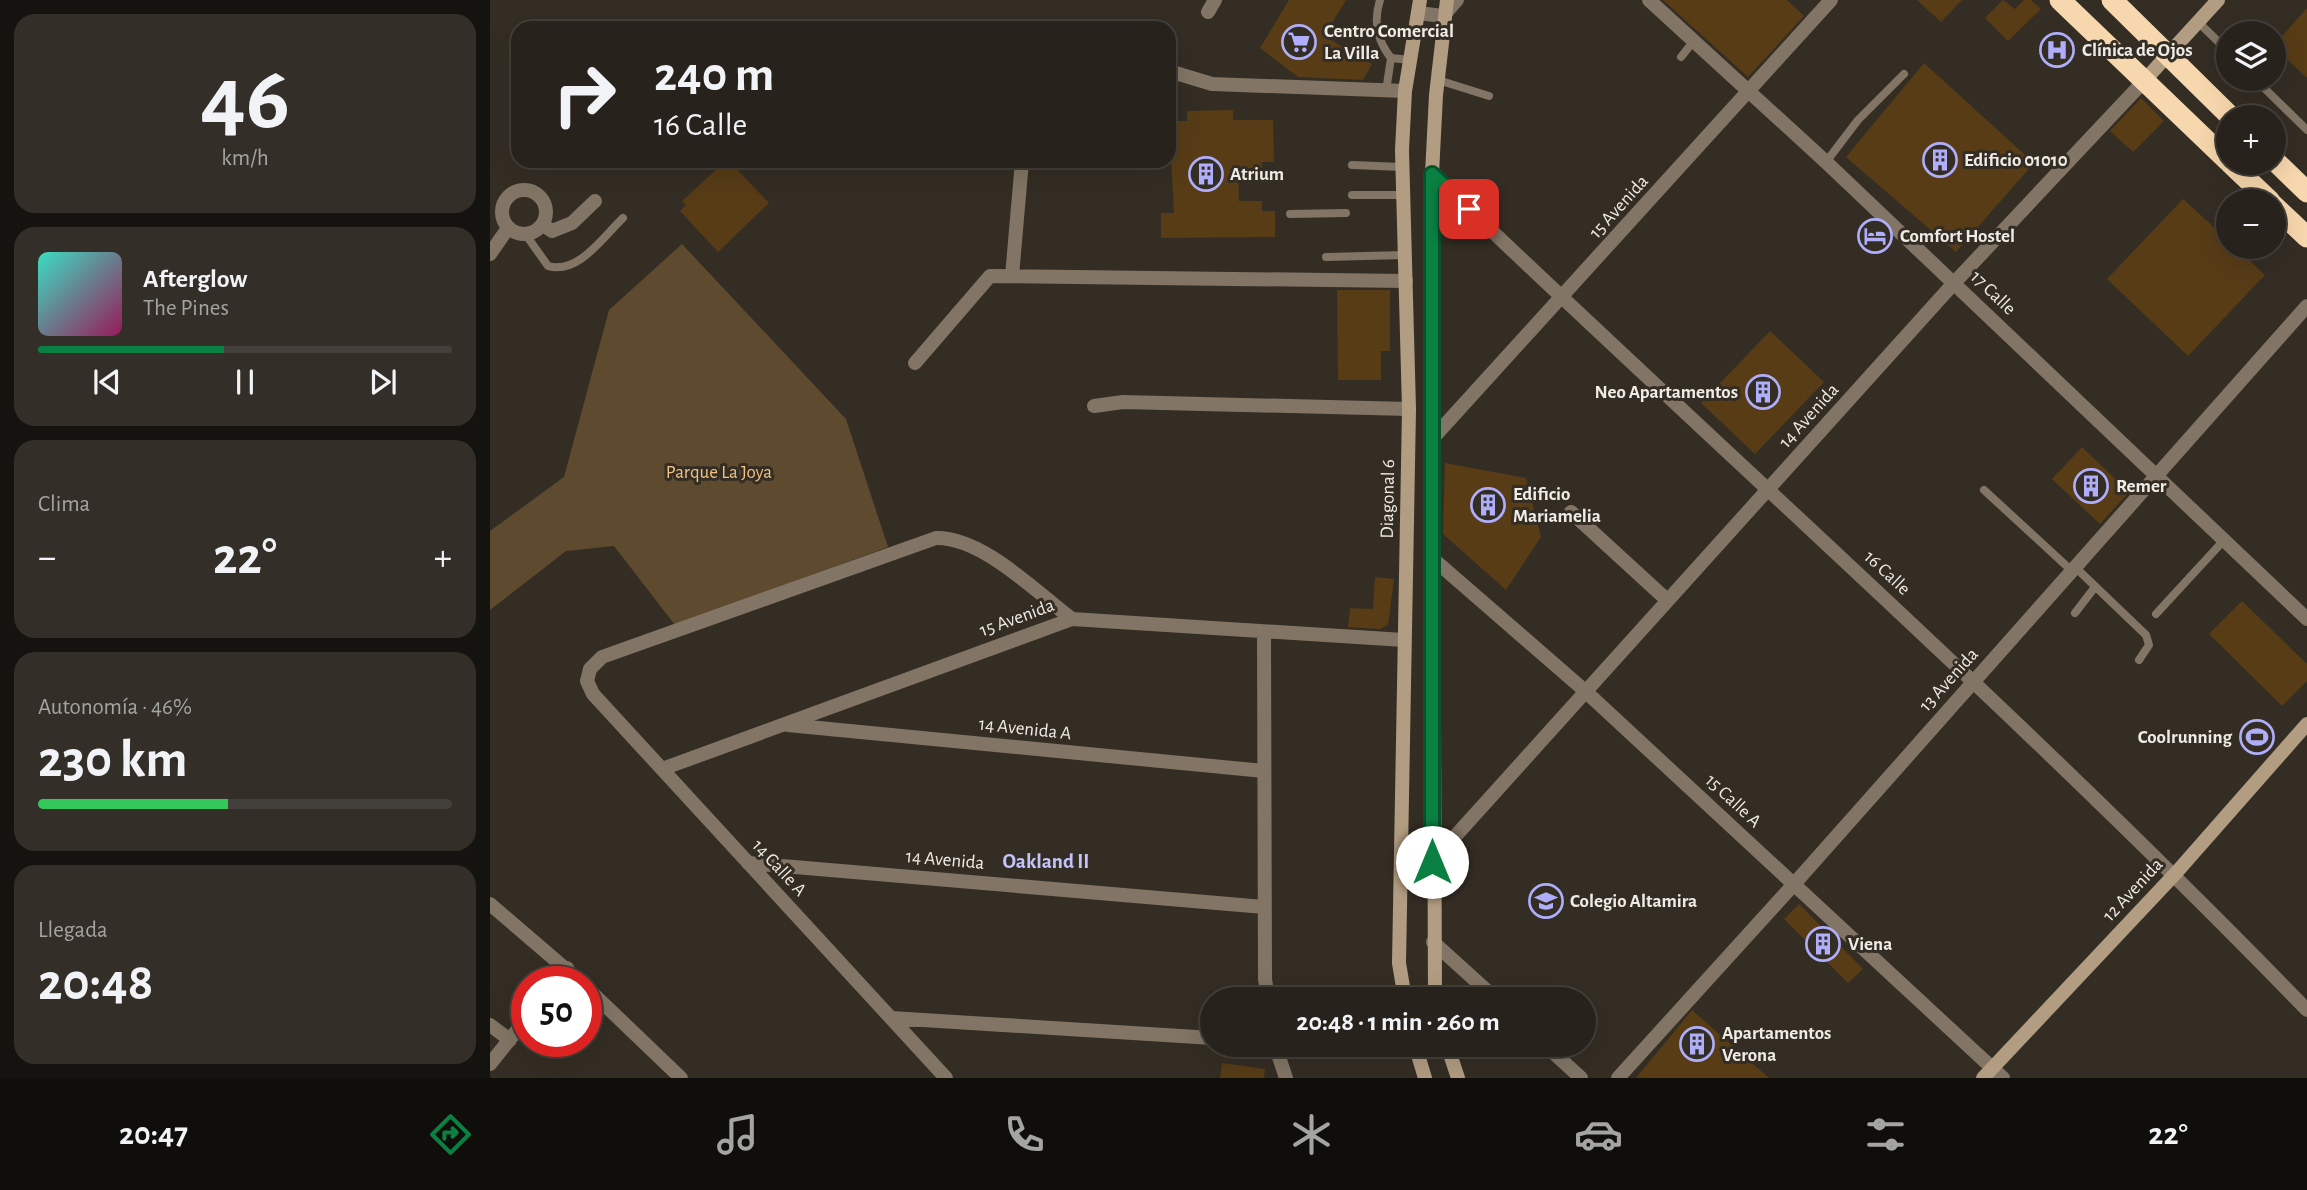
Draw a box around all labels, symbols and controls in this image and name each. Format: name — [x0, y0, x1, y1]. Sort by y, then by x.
map controls — [2216, 21, 2286, 259]
button: layers — [2216, 21, 2286, 91]
place label: Centro Comercial La Villa — [1324, 22, 1454, 63]
supermarket icon: Centro Comercial La Villa — [1280, 23, 1318, 61]
hospital icon: Clínica de Ojos — [2038, 31, 2076, 69]
place label: Clínica de Ojos — [2082, 41, 2193, 60]
icon: right — [539, 49, 630, 140]
text: 240 m — [654, 51, 774, 100]
text: 46 — [200, 54, 290, 145]
button: + — [2216, 105, 2286, 175]
text: 16 Calle — [654, 109, 747, 141]
building icon: Edificio 01010 — [1921, 141, 1959, 179]
text: km/h — [221, 147, 269, 170]
place label: Edificio 01010 — [1964, 151, 2068, 170]
building icon: Atrium — [1187, 155, 1225, 193]
place label: Atrium — [1230, 165, 1284, 184]
street label: 15 Avenida — [1586, 172, 1652, 242]
pin — [1439, 179, 1499, 239]
button: − — [2216, 189, 2286, 259]
icon: arrive — [1450, 190, 1488, 228]
hotel icon: Comfort Hostel — [1856, 217, 1894, 255]
place label: Comfort Hostel — [1900, 227, 2015, 246]
text: Afterglow — [143, 266, 247, 292]
street label: 17 Calle — [1967, 267, 2019, 319]
text: The Pines — [143, 297, 229, 320]
icon: previous — [88, 363, 126, 401]
icon: pause — [226, 363, 264, 401]
icon: next — [364, 363, 402, 401]
building icon: Neo Apartamentos — [1744, 373, 1782, 411]
street label: 14 Avenida — [1776, 380, 1843, 452]
place label: Neo Apartamentos — [1595, 383, 1738, 402]
street label: Diagonal 6 — [1378, 459, 1398, 539]
park label: Parque La Joya — [666, 463, 772, 482]
building icon: Remer — [2072, 467, 2110, 505]
place label: Remer — [2116, 477, 2167, 496]
place label: Edificio Mariamelia — [1513, 485, 1601, 526]
building icon: Edificio Mariamelia — [1469, 486, 1507, 524]
text: Clima — [38, 493, 90, 516]
text: 22° — [213, 531, 277, 583]
text: − — [38, 539, 56, 577]
text: + — [434, 539, 452, 577]
street label: 16 Calle — [1860, 547, 1914, 599]
street label: 15 Avenida — [977, 596, 1057, 640]
street label: 13 Avenida — [1916, 645, 1982, 715]
text: Autonomía · 46% — [38, 696, 192, 719]
street label: 14 Avenida A — [978, 715, 1072, 743]
sports icon: Coolrunning — [2238, 718, 2276, 756]
place label: Coolrunning — [2138, 728, 2232, 747]
text: 230 km — [38, 734, 188, 786]
street label: 15 Calle A — [1701, 771, 1765, 831]
position arrow — [1395, 825, 1469, 899]
street label: 14 Calle A — [748, 836, 810, 900]
street label: 14 Avenida — [905, 847, 985, 873]
district label: Oakland II — [1002, 851, 1090, 872]
street label: 12 Avenida — [2099, 855, 2167, 925]
school or university icon: Colegio Altamira — [1527, 882, 1565, 920]
place label: Colegio Altamira — [1570, 892, 1697, 911]
text: Llegada — [38, 919, 108, 942]
building icon: Viena — [1804, 925, 1842, 963]
place label: Viena — [1848, 935, 1892, 954]
text: 20:48 — [38, 957, 153, 1009]
speed limit sign: 50 — [511, 966, 602, 1057]
text: 20:48 · 1 min · 260 m — [1296, 1009, 1500, 1035]
place label: Apartamentos Verona — [1722, 1024, 1831, 1065]
building icon: Apartamentos Verona — [1678, 1025, 1716, 1063]
icon: directions — [426, 1110, 475, 1159]
icon: music — [713, 1110, 762, 1159]
icon: phone — [1000, 1110, 1049, 1159]
icon: climate — [1287, 1110, 1336, 1159]
icon: car — [1574, 1110, 1623, 1159]
icon: filters — [1861, 1110, 1910, 1159]
text: 20:47 — [119, 1118, 188, 1150]
text: 22° — [2148, 1118, 2188, 1150]

